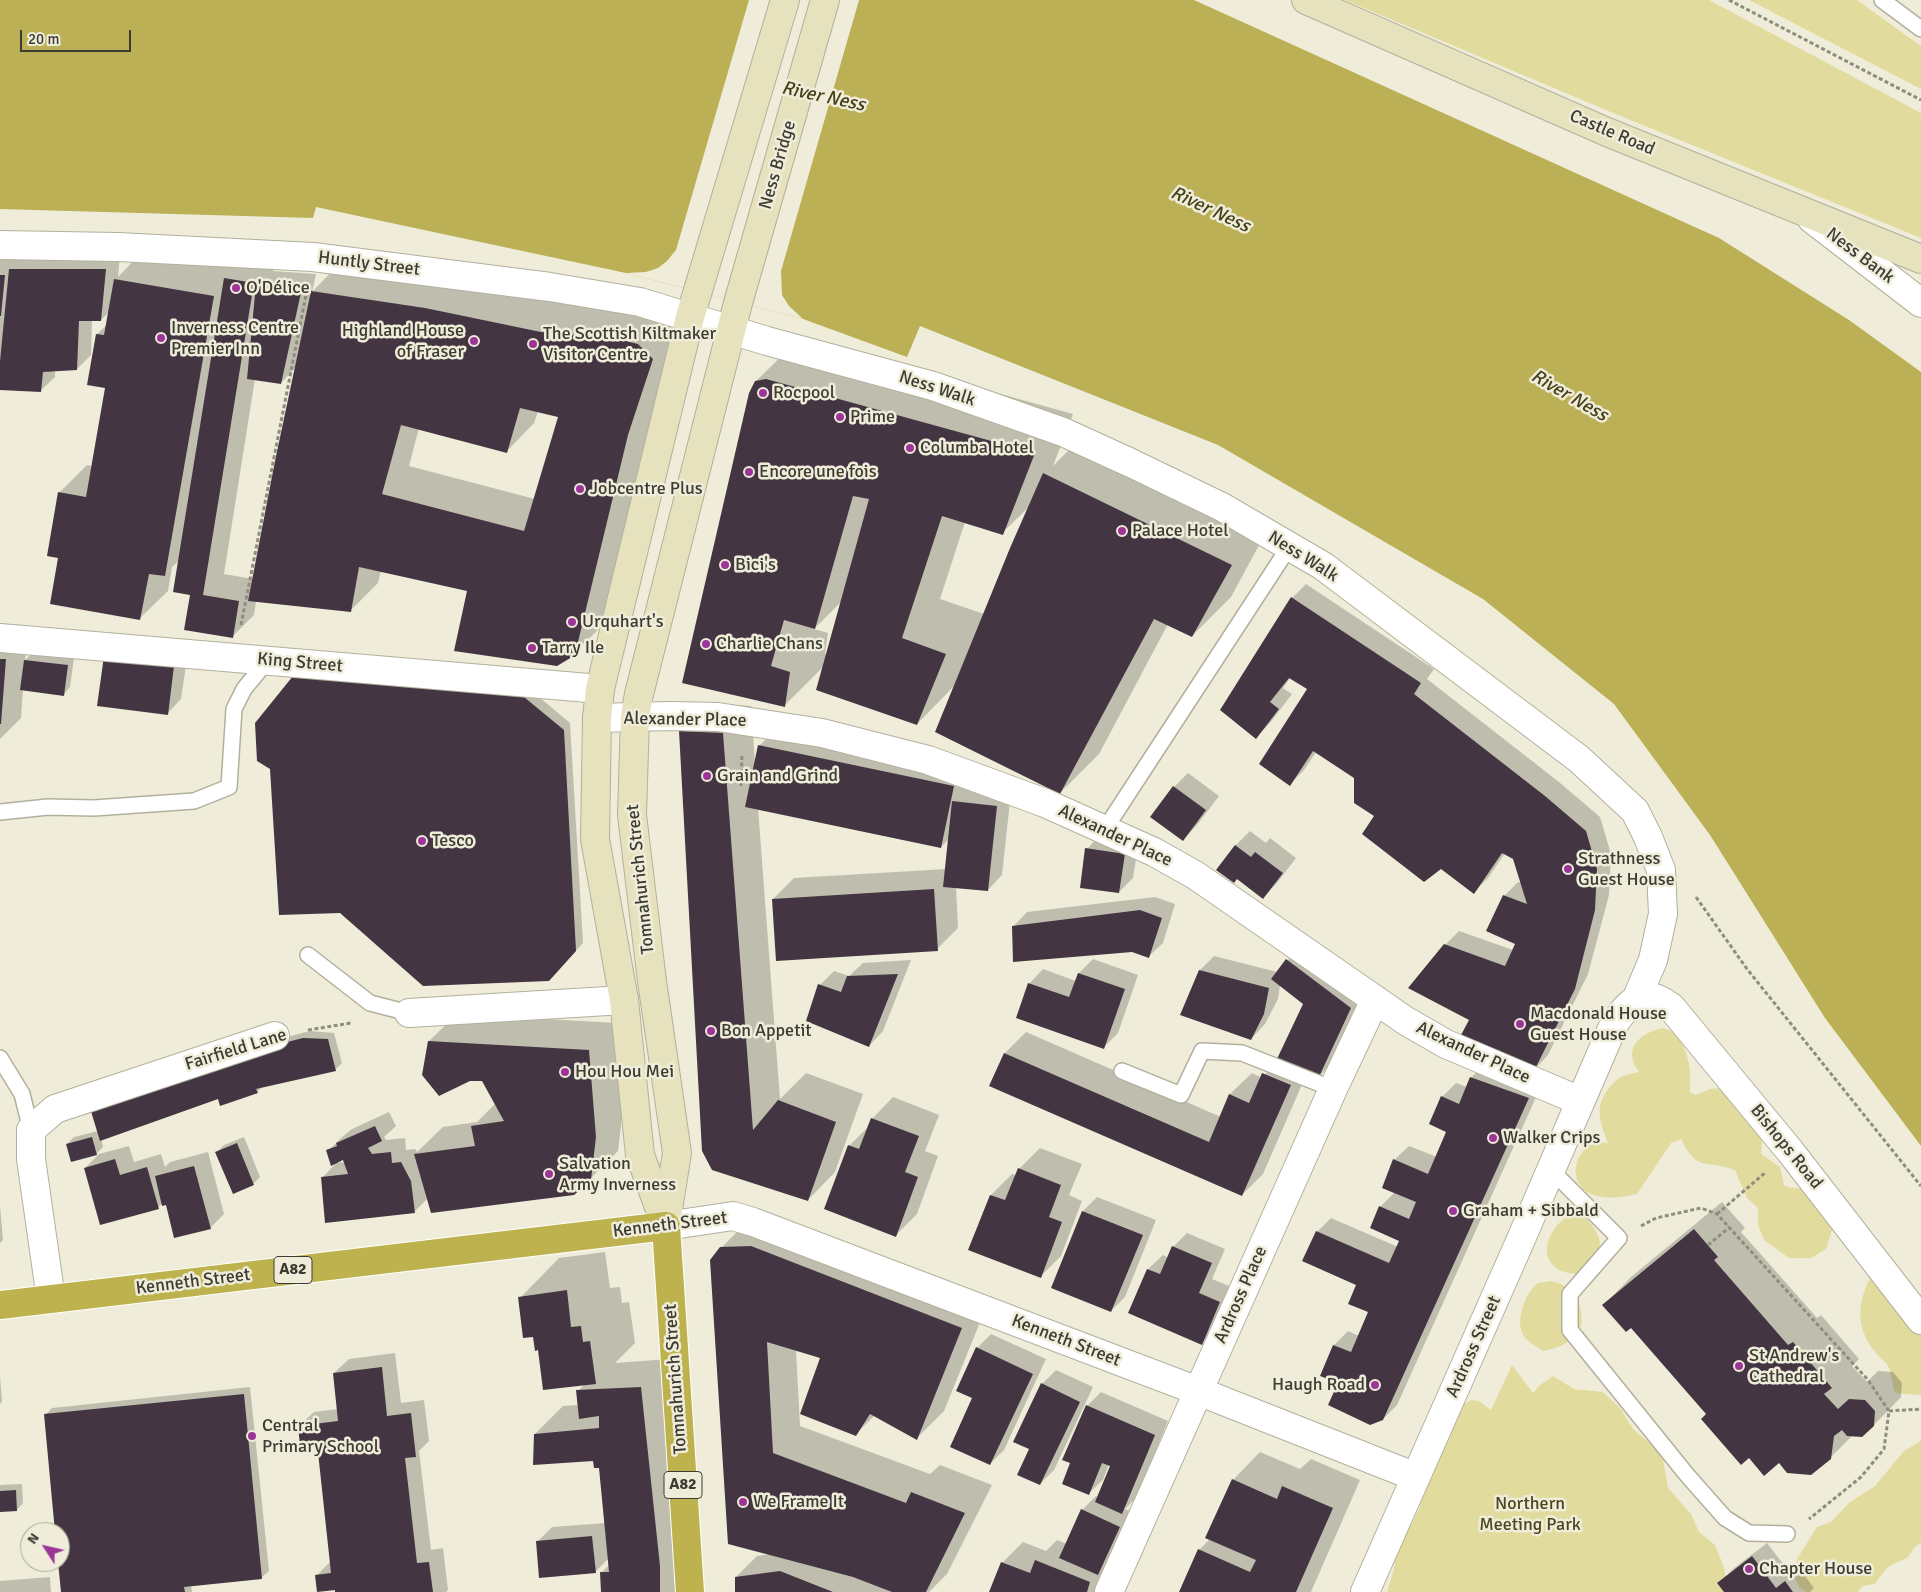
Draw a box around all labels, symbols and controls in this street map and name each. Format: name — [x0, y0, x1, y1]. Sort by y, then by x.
scale bar — [22, 20, 134, 52]
text: 20 m — [28, 30, 59, 48]
water label: River Ness — [779, 77, 867, 117]
street label: Castle Road — [1566, 105, 1658, 161]
street label: Ness Bridge — [755, 118, 801, 212]
water label: River Ness — [1167, 182, 1253, 238]
street label: Ness Bank — [1822, 223, 1898, 289]
street label: Huntly Street — [317, 247, 421, 281]
place label: O'Délice — [246, 277, 310, 299]
marker: O'Délice — [230, 282, 242, 294]
place label: Inverness Centre Premier Inn — [171, 317, 299, 359]
place label: Highland House of Fraser — [342, 320, 464, 362]
place label: The Scottish Kiltmaker Visitor Centre — [543, 323, 716, 366]
marker: Inverness Centre Premier Inn — [155, 332, 167, 344]
marker: Highland House of Fraser — [468, 335, 480, 347]
marker: The Scottish Kiltmaker Visitor Centre — [527, 338, 539, 350]
water label: River Ness — [1527, 365, 1611, 427]
street label: Ness Walk — [896, 367, 978, 411]
place label: Rocpool — [773, 382, 835, 404]
marker: Rocpool — [757, 387, 769, 399]
place label: Prime — [850, 406, 895, 428]
marker: Prime — [834, 411, 846, 423]
place label: Columba Hotel — [920, 437, 1034, 459]
marker: Columba Hotel — [904, 442, 916, 454]
place label: Encore une fois — [759, 461, 877, 483]
marker: Encore une fois — [743, 466, 755, 478]
place label: Jobcentre Plus — [590, 478, 703, 500]
marker: Jobcentre Plus — [574, 483, 586, 495]
place label: Palace Hotel — [1132, 520, 1228, 542]
marker: Palace Hotel — [1116, 525, 1128, 537]
street label: Ness Walk — [1264, 527, 1342, 587]
place label: Bici's — [735, 554, 776, 576]
marker: Bici's — [719, 559, 731, 571]
place label: Urquhart's — [582, 611, 664, 633]
marker: Urquhart's — [566, 616, 578, 628]
place label: Charlie Chans — [716, 633, 823, 655]
place label: Tarry Ile — [542, 637, 604, 659]
marker: Charlie Chans — [700, 638, 712, 650]
marker: Tarry Ile — [526, 642, 538, 654]
street label: King Street — [256, 649, 344, 677]
street label: Alexander Place — [623, 708, 747, 732]
place label: Grain and Grind — [717, 765, 838, 787]
marker: Grain and Grind — [701, 770, 713, 782]
street label: Alexander Place — [1055, 800, 1175, 872]
street label: Tomnahurich Street — [622, 803, 660, 955]
place label: Tesco — [432, 830, 474, 852]
marker: Tesco — [416, 835, 428, 847]
place label: Strathness Guest House — [1578, 848, 1675, 891]
marker: Strathness Guest House — [1562, 863, 1574, 875]
place label: Macdonald House Guest House — [1530, 1003, 1667, 1046]
street label: Alexander Place — [1413, 1017, 1533, 1089]
marker: Macdonald House Guest House — [1514, 1018, 1526, 1030]
place label: Bon Appetit — [721, 1020, 812, 1042]
street label: Fairfield Lane — [182, 1024, 290, 1076]
marker: Bon Appetit — [705, 1025, 717, 1037]
place label: Hou Hou Mei — [575, 1061, 674, 1083]
marker: Hou Hou Mei — [559, 1066, 571, 1078]
street label: Bishops Road — [1745, 1100, 1827, 1194]
place label: Walker Crips — [1503, 1127, 1600, 1149]
marker: Walker Crips — [1487, 1132, 1499, 1144]
place label: Salvation Army Inverness — [559, 1153, 676, 1196]
marker: Salvation Army Inverness — [543, 1168, 555, 1180]
place label: Graham + Sibbald — [1463, 1200, 1599, 1222]
marker: Graham + Sibbald — [1447, 1205, 1459, 1217]
street label: Kenneth Street — [612, 1207, 728, 1243]
street label: Ardross Place — [1210, 1243, 1272, 1347]
road number: A82 — [274, 1256, 312, 1284]
street label: Kenneth Street — [135, 1264, 251, 1300]
street label: Ardross Street — [1442, 1293, 1506, 1401]
street label: Tomnahurich Street — [660, 1303, 692, 1455]
street label: Kenneth Street — [1008, 1310, 1124, 1372]
place label: St Andrew's Cathedral — [1749, 1345, 1839, 1388]
marker: St Andrew's Cathedral — [1733, 1360, 1745, 1372]
place label: Haugh Road — [1272, 1374, 1365, 1396]
marker: Haugh Road — [1369, 1379, 1381, 1391]
place label: Central Primary School — [262, 1415, 379, 1458]
marker: Central Primary School — [246, 1430, 258, 1442]
road number: A82 — [664, 1472, 702, 1498]
place label: We Frame It — [753, 1491, 844, 1513]
park label: Northern Meeting Park — [1479, 1493, 1581, 1536]
marker: We Frame It — [737, 1496, 749, 1508]
north arrow — [20, 1522, 70, 1572]
text: N — [23, 1530, 43, 1548]
place label: Chapter House — [1759, 1558, 1872, 1580]
marker: Chapter House — [1743, 1563, 1755, 1575]

